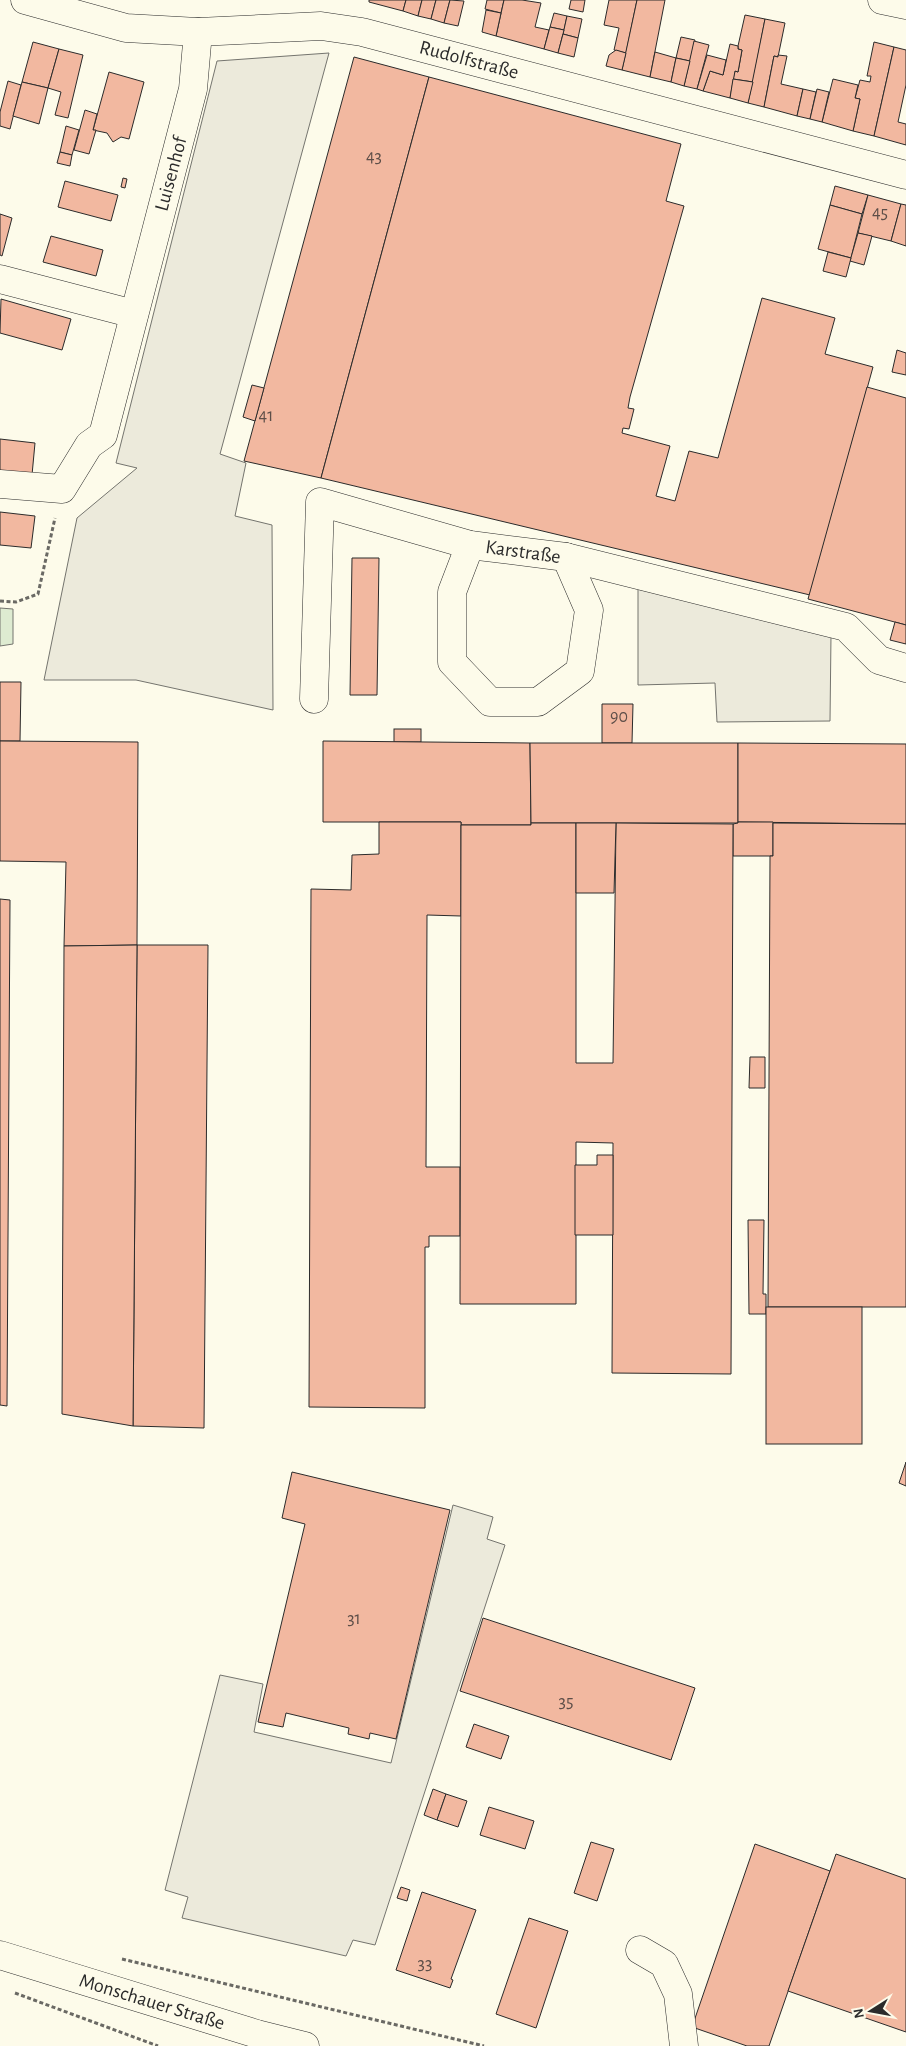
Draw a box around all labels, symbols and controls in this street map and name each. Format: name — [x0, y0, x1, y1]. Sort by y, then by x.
street label: Rudolfstraße — [417, 37, 521, 83]
street label: Luisenhof — [151, 134, 191, 213]
house number: 43 — [366, 148, 382, 166]
house number: 45 — [872, 204, 888, 222]
house number: 41 — [259, 407, 273, 425]
street label: Karstraße — [484, 537, 562, 567]
house number: 90 — [610, 708, 628, 726]
house number: 31 — [347, 1610, 361, 1628]
house number: 35 — [559, 1693, 573, 1711]
house number: 33 — [418, 1955, 432, 1973]
street label: Monschauer Straße — [77, 1970, 227, 2034]
north arrow — [846, 1986, 896, 2036]
text: N — [851, 2007, 867, 2019]

